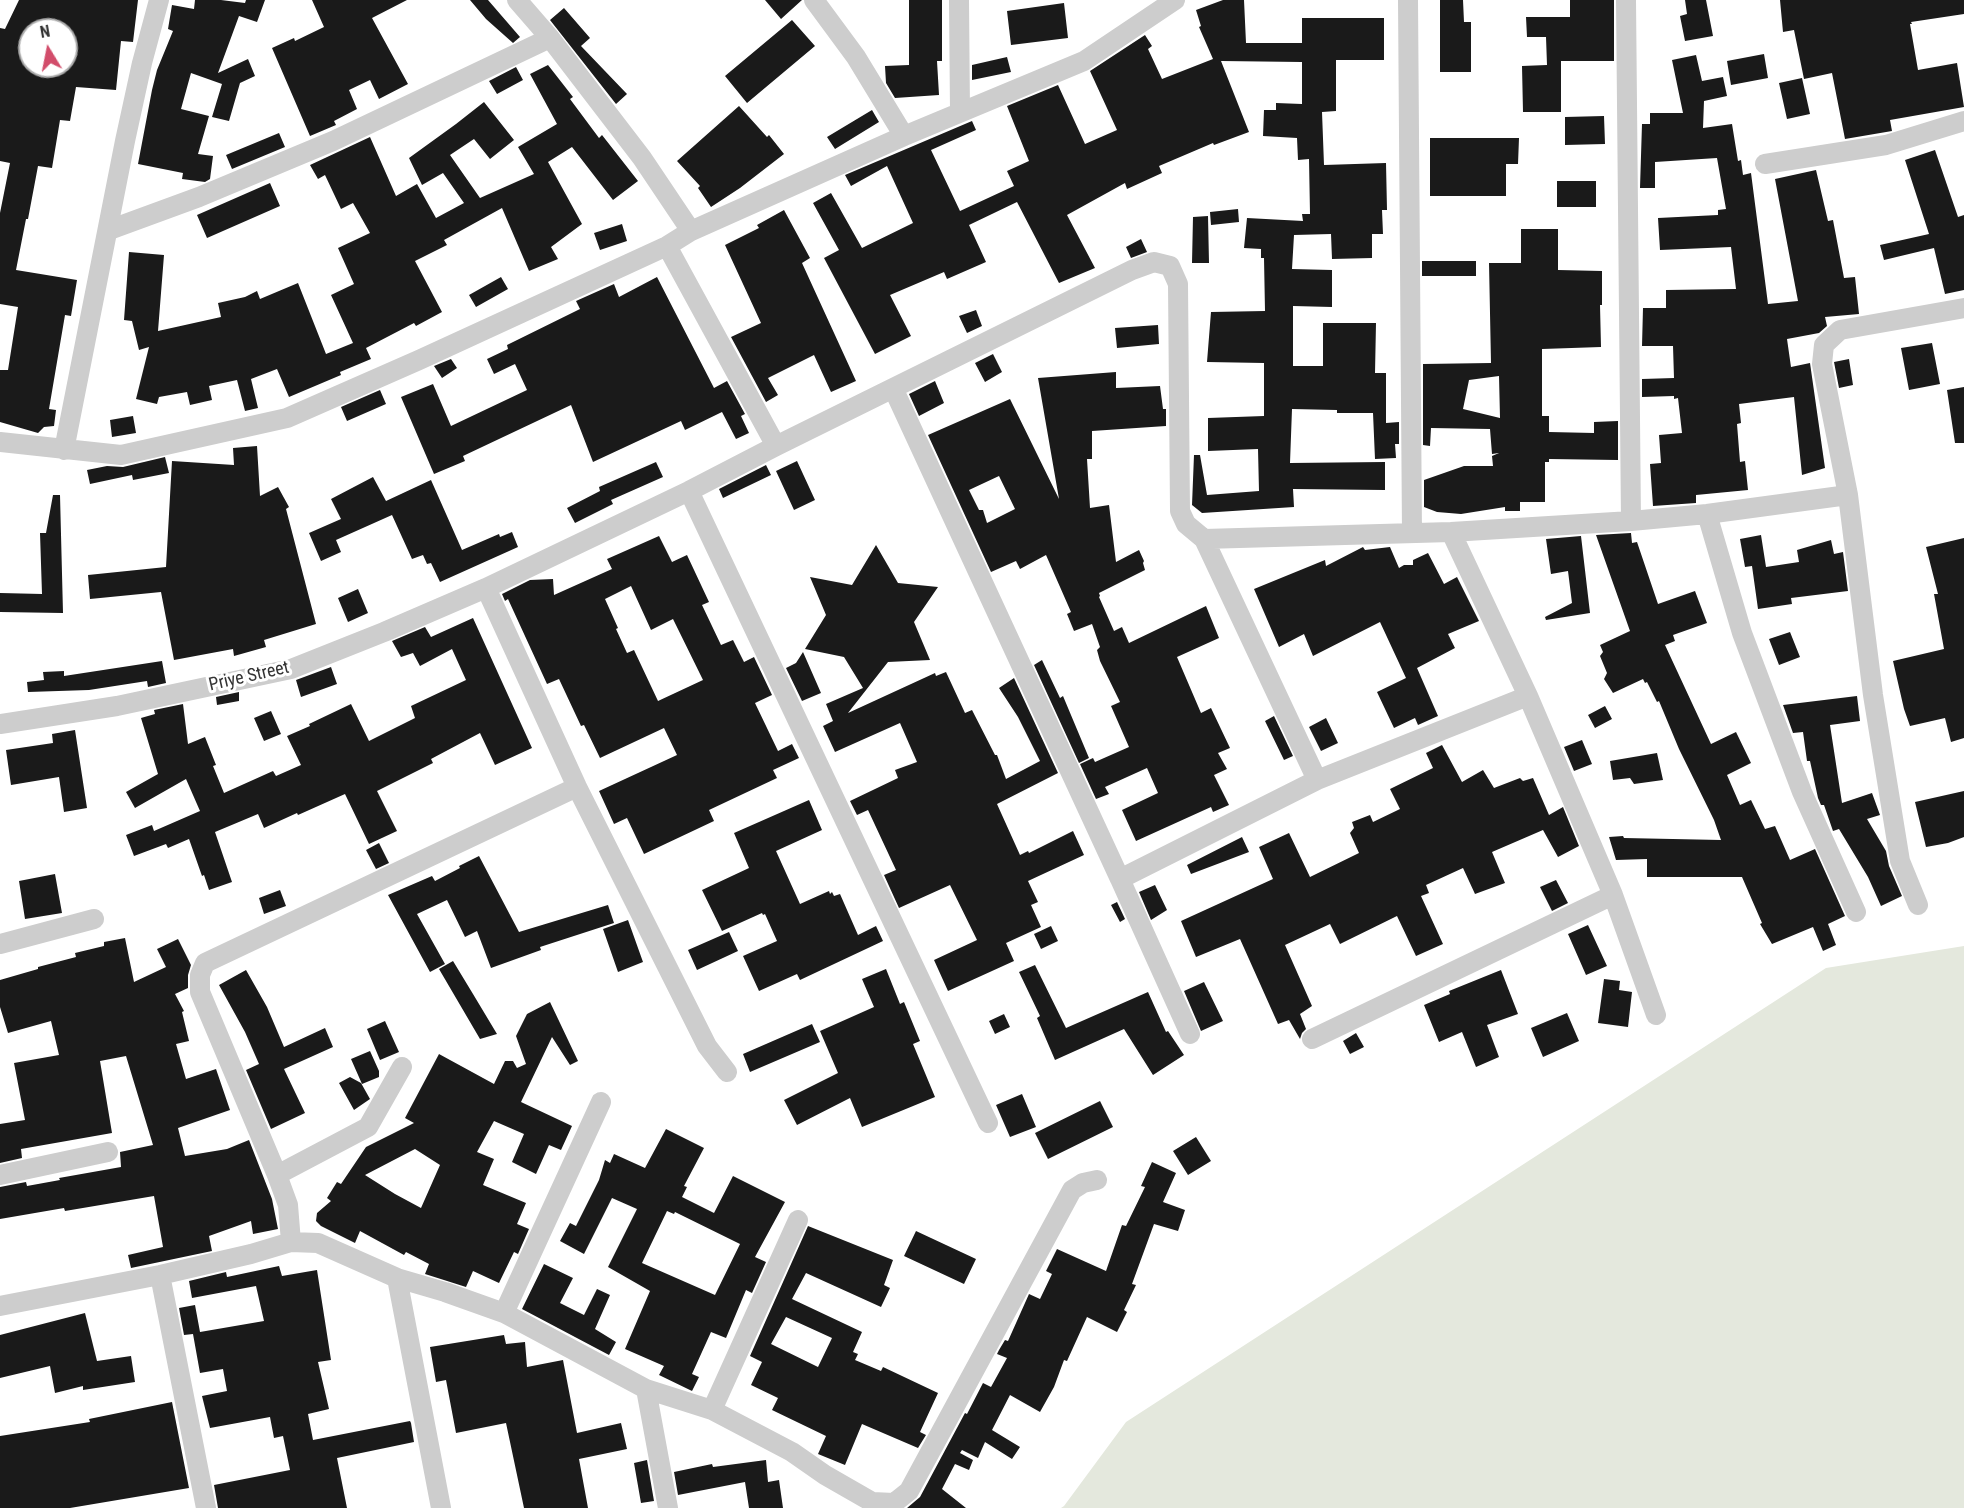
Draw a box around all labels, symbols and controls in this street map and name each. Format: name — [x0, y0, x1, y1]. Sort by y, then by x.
north arrow — [18, 18, 78, 78]
text: N — [39, 22, 52, 42]
street label: Priye Street — [207, 657, 291, 697]

